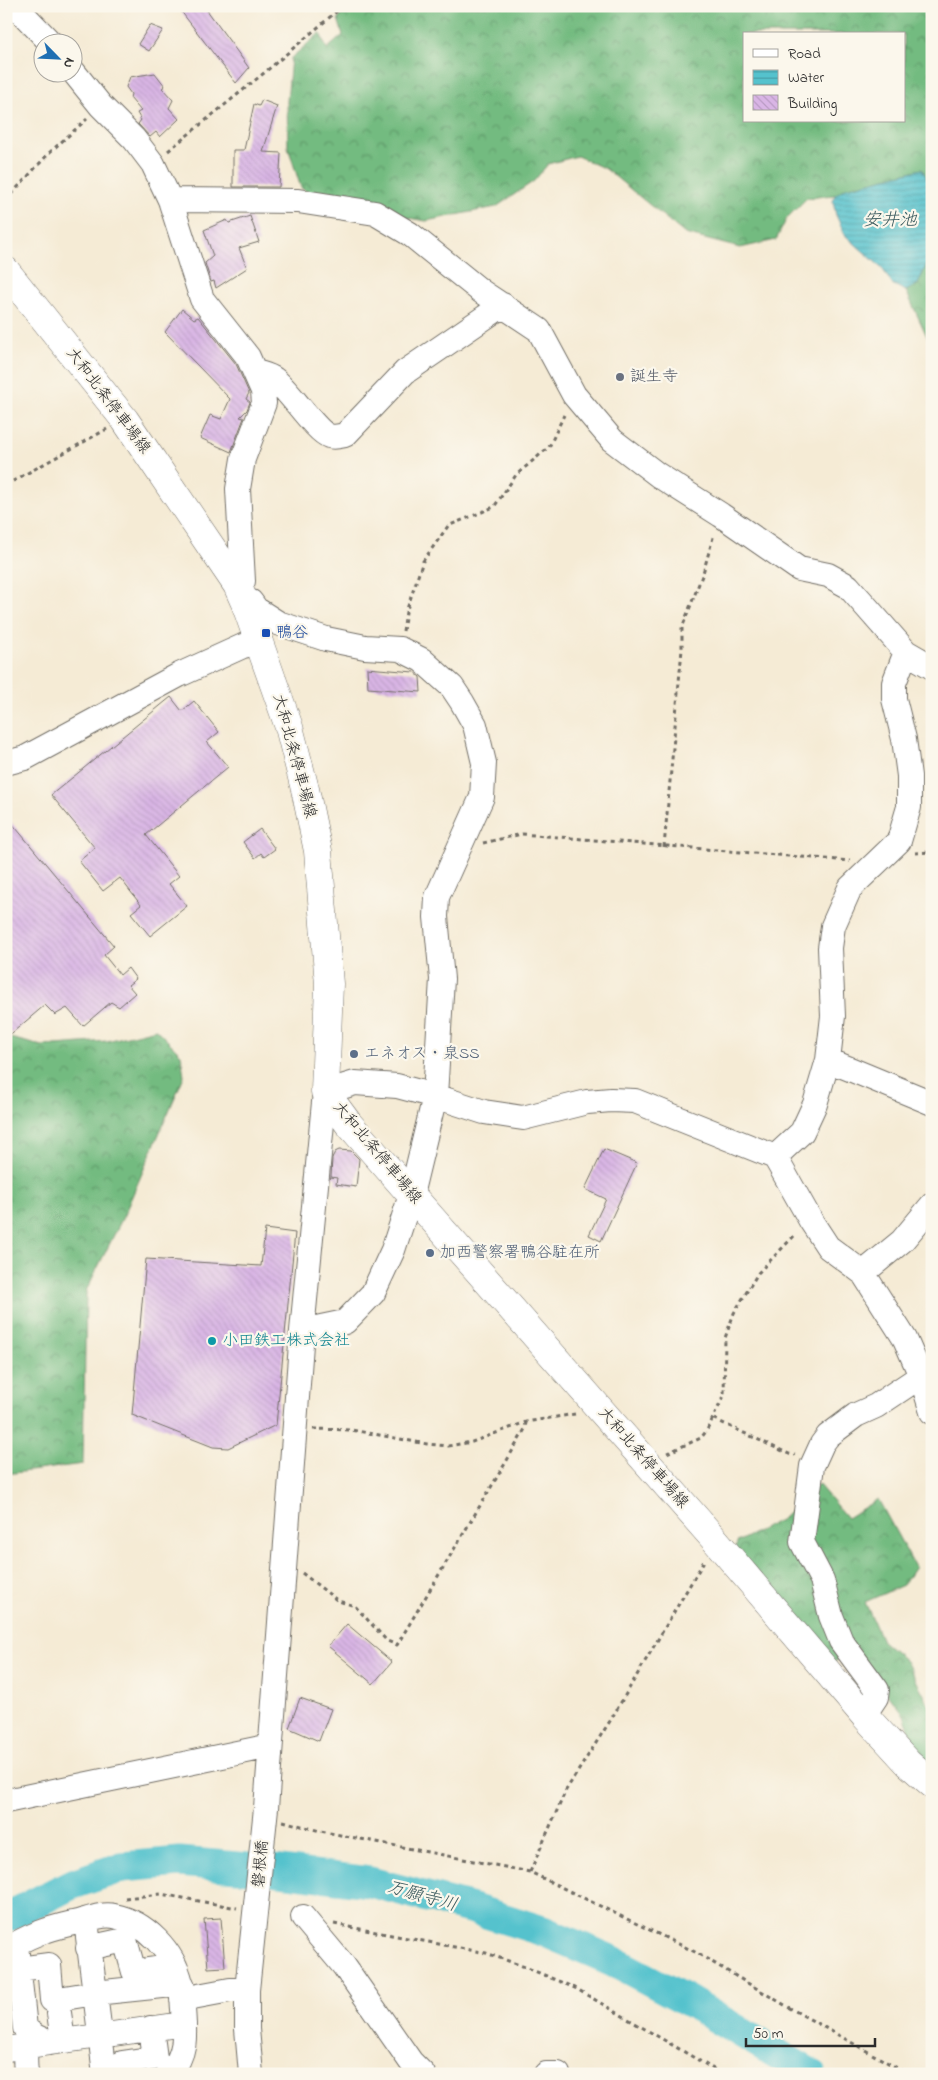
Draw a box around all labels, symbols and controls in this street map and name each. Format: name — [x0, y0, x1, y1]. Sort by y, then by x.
north arrow — [32, 32, 82, 82]
legend — [743, 32, 906, 122]
text: Road — [788, 43, 821, 65]
text: N — [57, 54, 80, 71]
text: Water — [788, 67, 824, 89]
text: Building — [787, 93, 837, 116]
water label: 安井池 — [863, 208, 918, 234]
street label: 大和北条停車場線 — [60, 343, 156, 459]
place label: 誕生寺 — [630, 365, 678, 389]
marker: 誕生寺 — [614, 371, 626, 383]
place label: 鴨谷 — [276, 621, 308, 645]
marker: 鴨谷 — [260, 627, 272, 639]
street label: 大和北条停車場線 — [266, 691, 322, 821]
place label: エネオス・泉SS — [364, 1042, 480, 1066]
marker: エネオス・泉SS — [348, 1048, 360, 1060]
street label: 大和北条停車場線 — [327, 1096, 427, 1210]
place label: 加西警察署鴨谷駐在所 — [440, 1241, 600, 1265]
marker: 加西警察署鴨谷駐在所 — [424, 1247, 436, 1259]
place label: 小田鉄工株式会社 — [222, 1329, 350, 1353]
marker: 小田鉄工株式会社 — [206, 1335, 218, 1347]
street label: 大和北条停車場線 — [592, 1402, 694, 1514]
street label: 磐根橋 — [247, 1839, 275, 1889]
water label: 万願寺川 — [384, 1875, 460, 1919]
scale bar — [746, 2015, 874, 2047]
text: 50 m — [753, 2023, 784, 2045]

